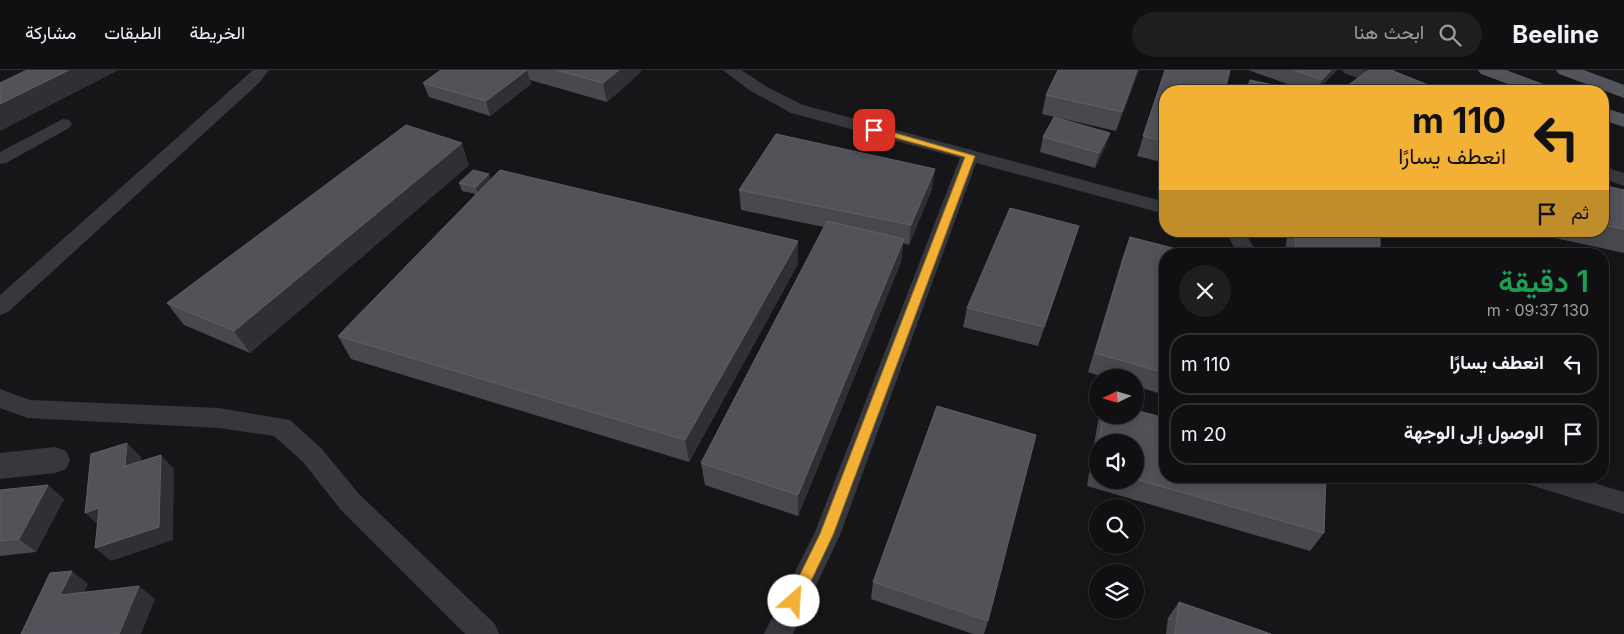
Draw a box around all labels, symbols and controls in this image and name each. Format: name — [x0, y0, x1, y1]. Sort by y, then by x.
search box — [1132, 12, 1482, 57]
text: Beeline — [1512, 20, 1599, 49]
text: ابحث هنا — [1354, 21, 1424, 44]
icon: search — [1436, 21, 1464, 49]
text: مشاركة — [25, 22, 76, 43]
text: الطبقات — [104, 22, 161, 43]
text: الخريطة — [189, 22, 245, 43]
text: 110 m — [1412, 99, 1506, 141]
icon: left — [1524, 105, 1589, 170]
pin — [853, 109, 895, 151]
icon: arrive — [860, 116, 888, 144]
text: انعطف يسارًا — [1398, 143, 1506, 169]
icon: arrive — [1533, 200, 1561, 228]
text: ثم — [1571, 201, 1589, 224]
text: 1 دقيقة — [1498, 263, 1589, 299]
button: close — [1179, 265, 1231, 317]
text: 130 m · 09:37 — [1487, 300, 1589, 320]
icon: left — [1559, 350, 1587, 378]
text: انعطف يسارًا — [1450, 351, 1544, 374]
text: 110 m — [1181, 353, 1230, 376]
north arrow — [1089, 369, 1144, 424]
map controls — [1089, 369, 1144, 619]
icon: arrive — [1559, 420, 1587, 448]
text: الوصول إلى الوجهة — [1404, 421, 1544, 444]
text: 20 m — [1181, 423, 1227, 446]
button: sound — [1089, 434, 1144, 489]
button: search — [1089, 499, 1144, 554]
button: layers — [1089, 564, 1144, 619]
position arrow — [767, 574, 819, 626]

